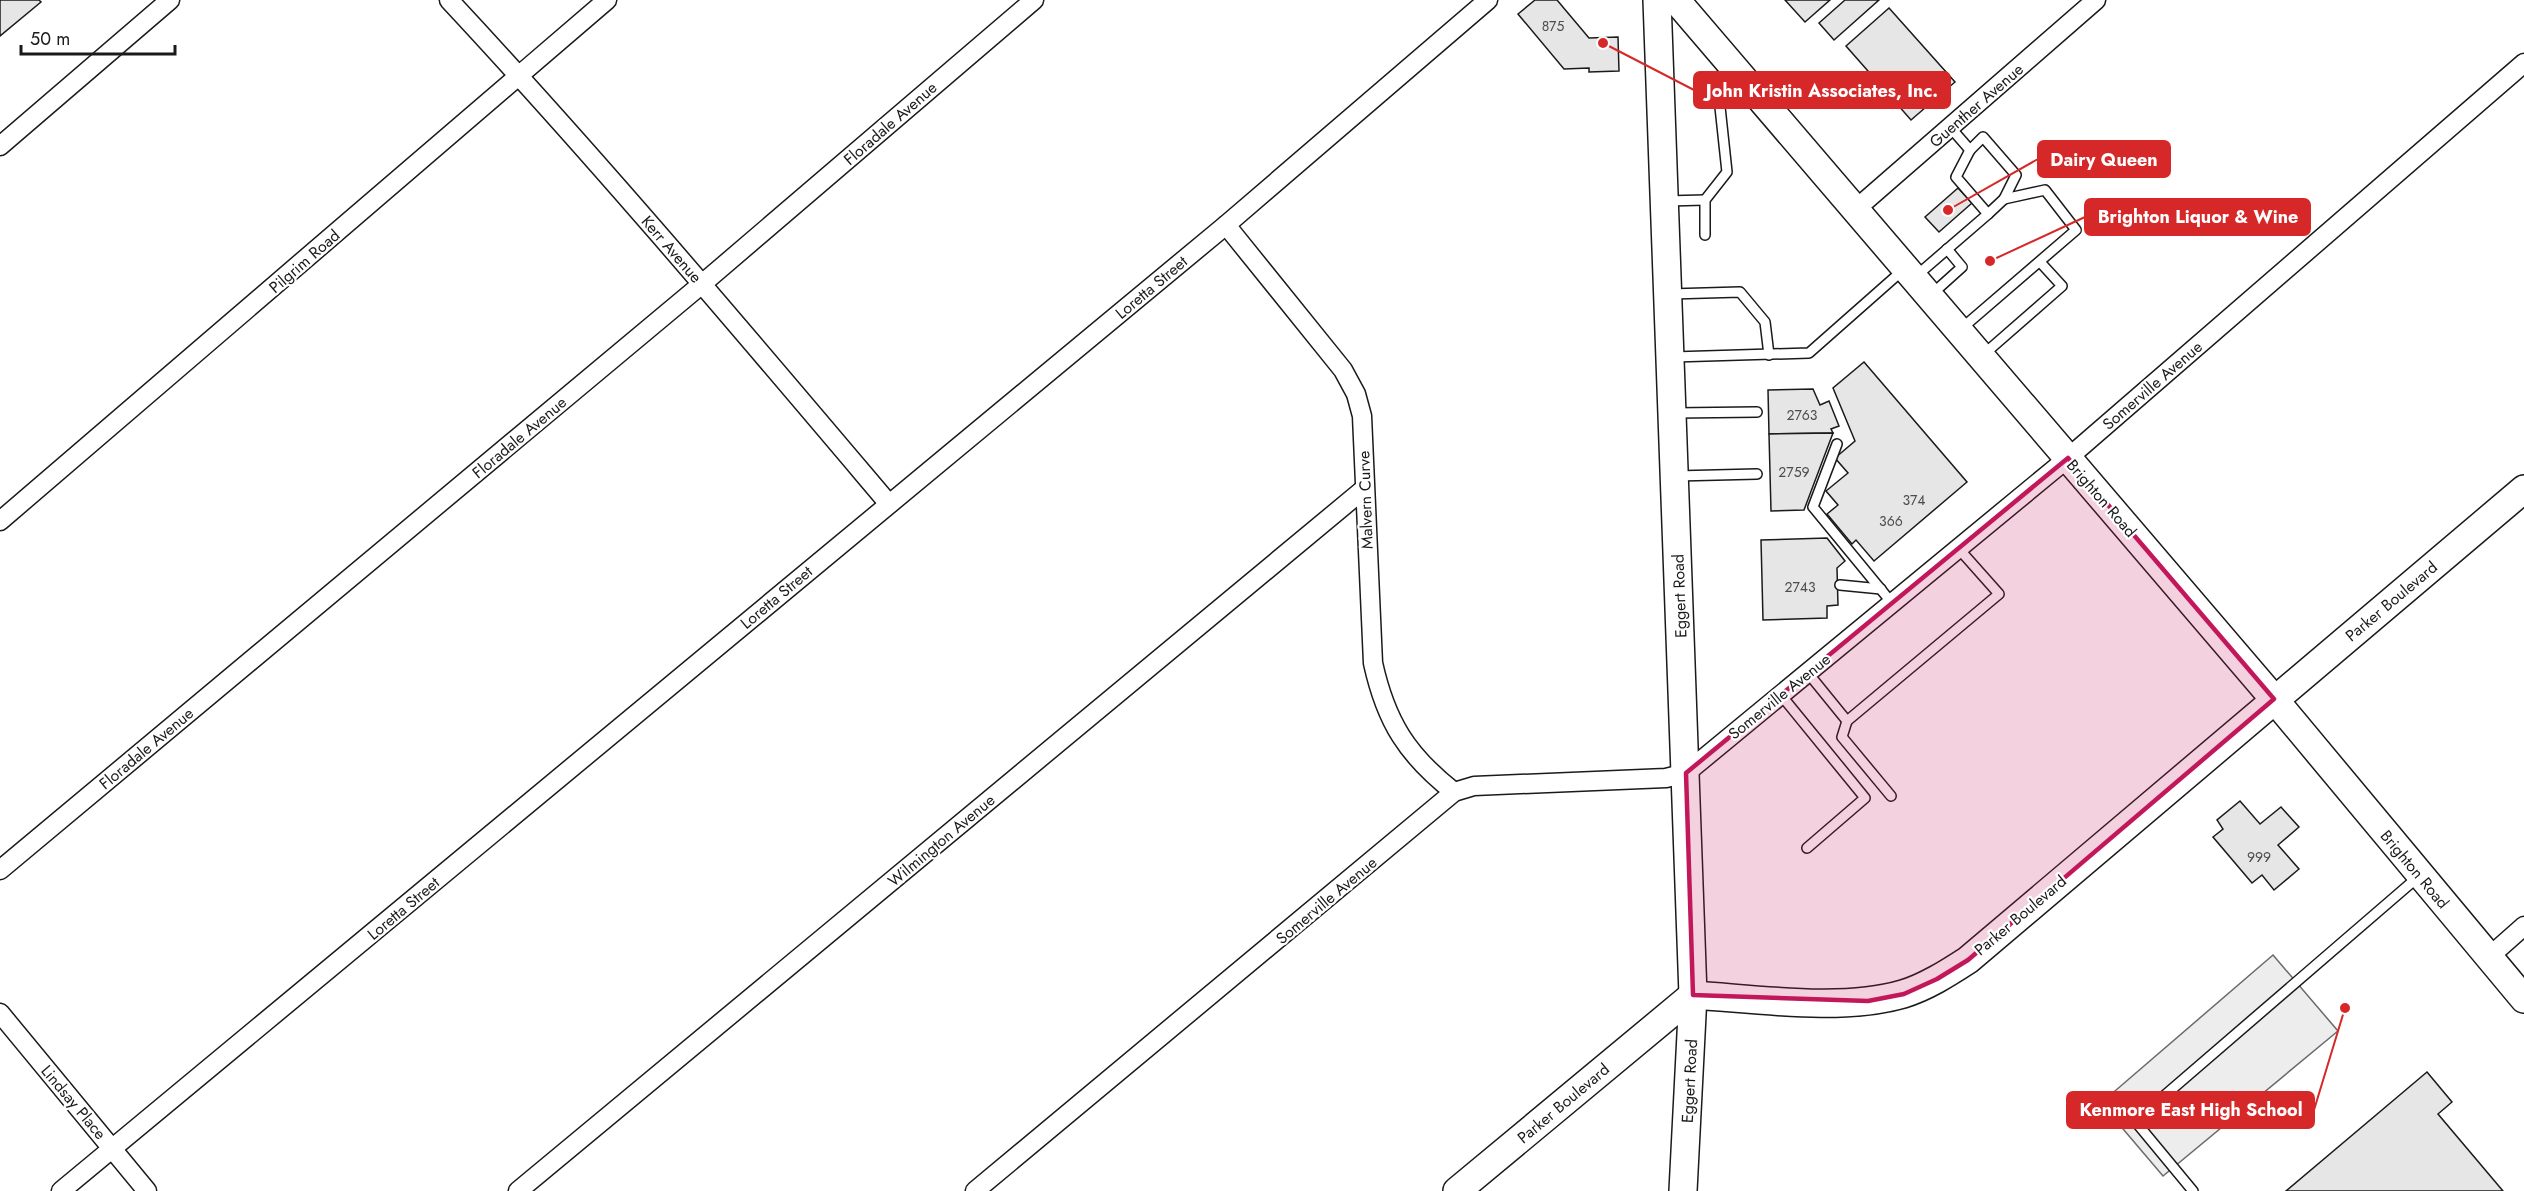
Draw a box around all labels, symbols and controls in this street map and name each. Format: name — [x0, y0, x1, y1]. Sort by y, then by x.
house number: 875 — [1542, 16, 1564, 36]
scale bar — [21, 18, 176, 56]
text: 50 m — [30, 26, 70, 52]
street label: Guenther Avenue — [1924, 58, 2028, 153]
callout: John Kristin Associates, Inc. — [1694, 72, 1950, 108]
street label: Floradale Avenue — [839, 76, 942, 170]
text: John Kristin Associates, Inc. — [1703, 78, 1938, 104]
callout: Dairy Queen — [2038, 141, 2170, 177]
text: Dairy Queen — [2050, 147, 2158, 173]
callout: Brighton Liquor & Wine — [2085, 199, 2310, 235]
text: Brighton Liquor & Wine — [2098, 204, 2298, 230]
street label: Kerr Avenue — [636, 211, 707, 288]
street label: Pilgrim Road — [264, 224, 345, 299]
street label: Loretta Street — [1110, 250, 1192, 324]
street label: Somerville Avenue — [2097, 335, 2207, 435]
street label: Floradale Avenue — [467, 391, 572, 484]
house number: 2763 — [1786, 405, 1818, 425]
street label: Malvern Curve — [1352, 450, 1379, 550]
street label: Brighton Road — [2061, 454, 2142, 542]
house number: 2759 — [1778, 462, 1810, 482]
house number: 374 — [1903, 490, 1925, 510]
house number: 366 — [1879, 511, 1903, 531]
street label: Eggert Road — [1667, 554, 1692, 638]
street label: Parker Boulevard — [2340, 556, 2442, 647]
street label: Loretta Street — [735, 560, 817, 634]
house number: 2743 — [1784, 577, 1816, 597]
street label: Somerville Avenue — [1723, 648, 1835, 745]
street label: Floradale Avenue — [94, 702, 199, 795]
street label: Wilmington Avenue — [883, 789, 1000, 892]
street label: Brighton Road — [2375, 825, 2454, 914]
house number: 999 — [2247, 847, 2271, 867]
street label: Somerville Avenue — [1271, 851, 1382, 950]
street label: Parker Boulevard — [1969, 870, 2071, 961]
street label: Loretta Street — [362, 871, 444, 945]
street label: Eggert Road — [1676, 1039, 1703, 1124]
street label: Parker Boulevard — [1512, 1058, 1614, 1149]
street label: Lindsay Place — [36, 1060, 112, 1145]
callout: Kenmore East High School — [2067, 1092, 2314, 1128]
text: Kenmore East High School — [2079, 1097, 2303, 1123]

